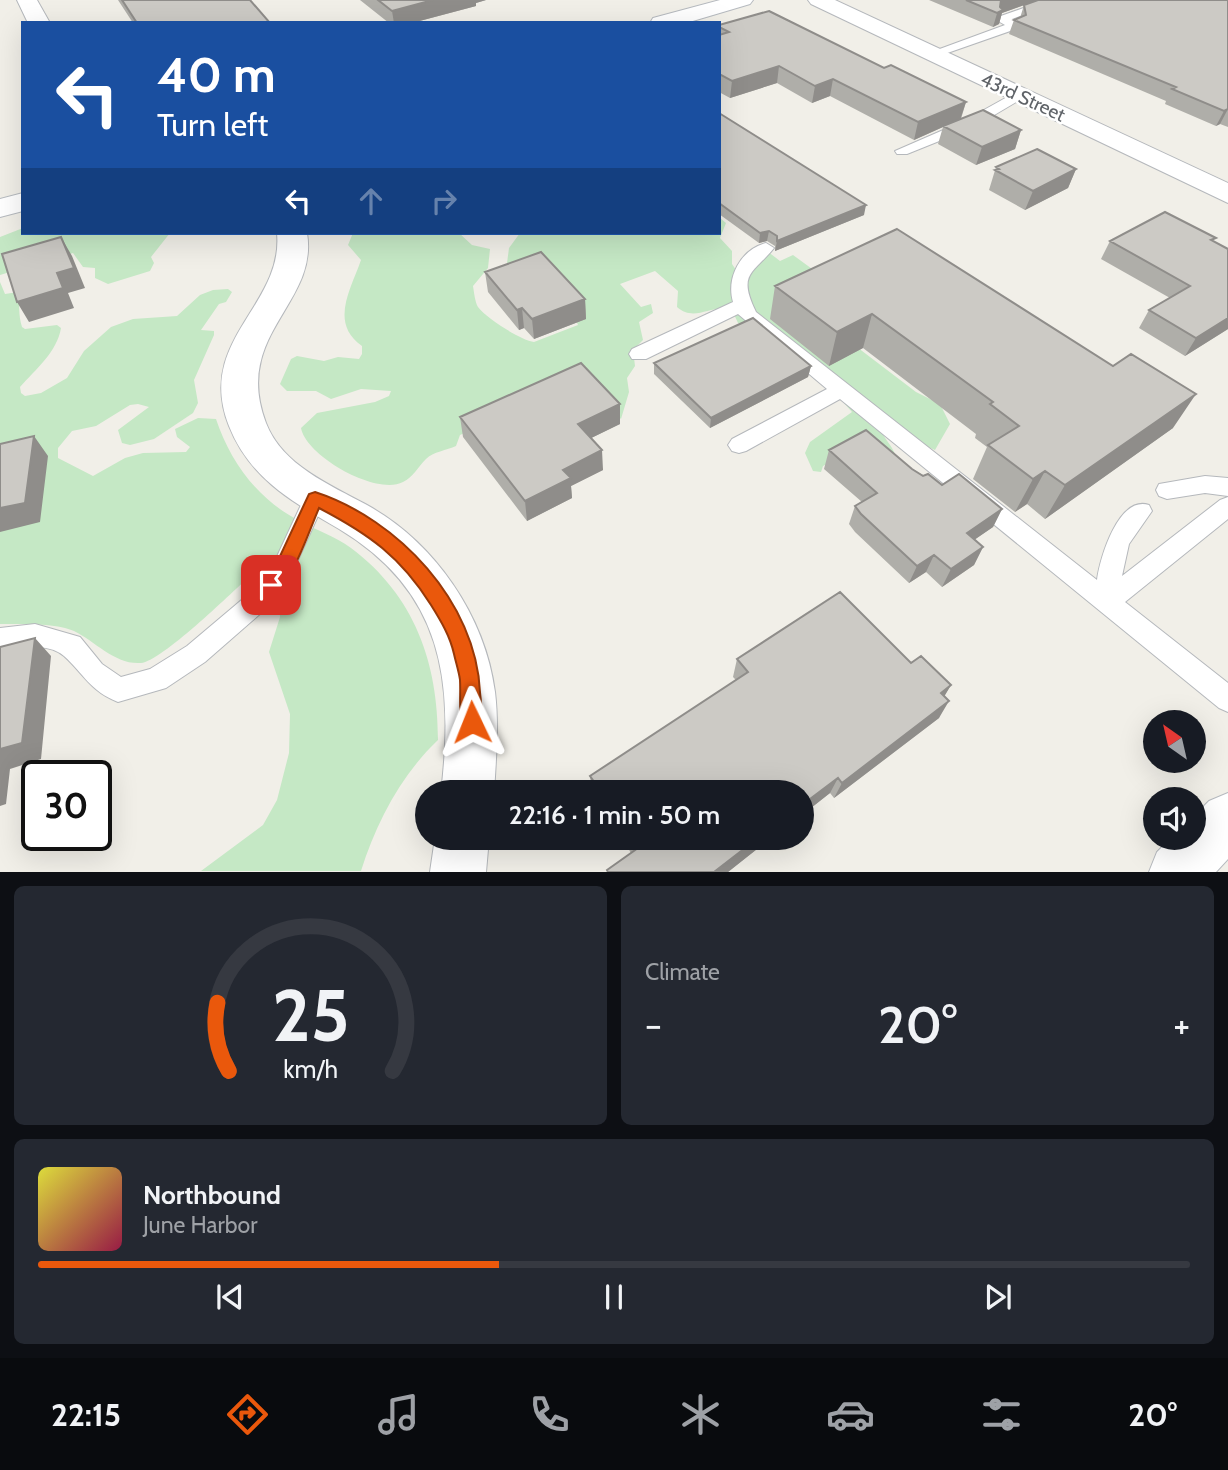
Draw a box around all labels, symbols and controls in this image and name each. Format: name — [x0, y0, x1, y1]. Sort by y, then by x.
text: 40 m — [157, 45, 276, 104]
icon: left — [42, 49, 133, 140]
street label: 43rd Street — [977, 67, 1069, 127]
text: Turn left — [157, 105, 268, 144]
icon: left — [279, 182, 317, 220]
icon: ahead — [352, 182, 390, 220]
icon: right — [425, 182, 463, 220]
pin — [241, 555, 301, 615]
icon: arrive — [252, 566, 290, 604]
position arrow — [435, 685, 509, 759]
north arrow — [1143, 710, 1206, 774]
map controls — [1143, 710, 1206, 850]
speed limit sign: 30 — [21, 760, 112, 851]
button: sound — [1143, 787, 1206, 850]
text: 22:16 · 1 min · 50 m — [509, 799, 720, 831]
text: Climate — [645, 958, 720, 986]
text: 25 — [272, 972, 349, 1060]
text: 20° — [878, 993, 957, 1056]
text: − — [645, 1001, 662, 1048]
text: + — [1173, 1001, 1190, 1048]
text: km/h — [283, 1054, 338, 1084]
text: Northbound — [143, 1179, 281, 1211]
text: June Harbor — [143, 1211, 257, 1239]
icon: previous — [211, 1278, 249, 1316]
icon: pause — [595, 1278, 633, 1316]
icon: next — [979, 1278, 1017, 1316]
icon: directions — [223, 1390, 272, 1439]
icon: music — [374, 1390, 423, 1439]
icon: phone — [525, 1390, 574, 1439]
icon: climate — [676, 1390, 725, 1439]
icon: car — [826, 1390, 875, 1439]
icon: filters — [977, 1390, 1026, 1439]
text: 22:15 — [51, 1395, 121, 1434]
text: 20° — [1128, 1395, 1177, 1434]

